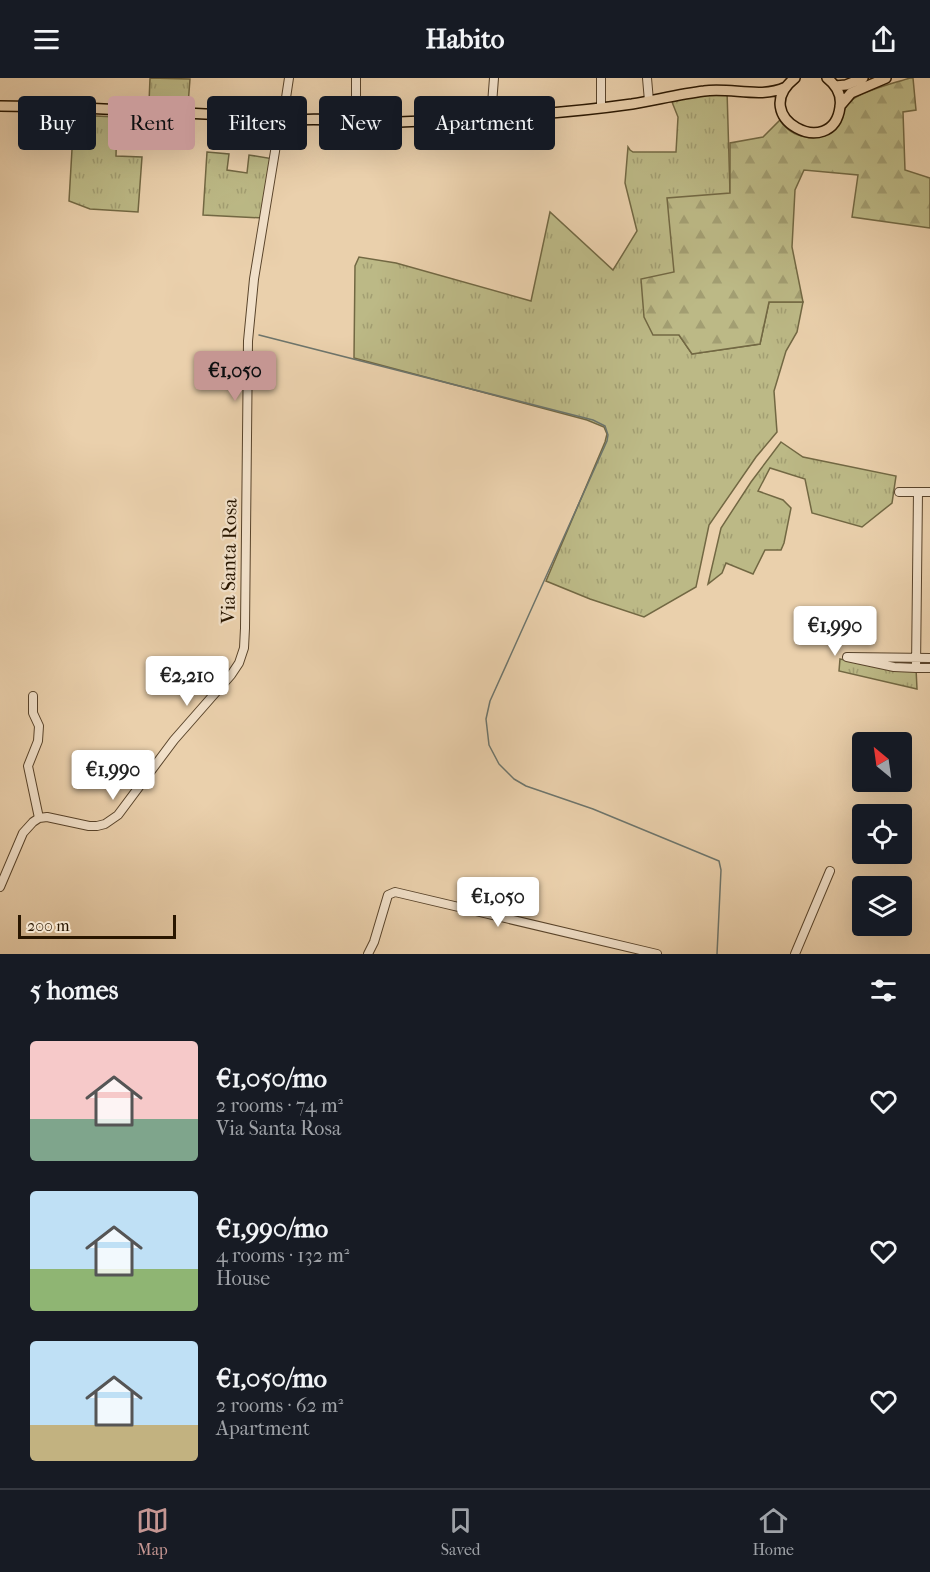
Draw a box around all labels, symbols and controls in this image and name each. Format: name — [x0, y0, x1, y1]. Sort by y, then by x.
icon: menu — [30, 23, 63, 56]
text: Habito — [426, 23, 504, 55]
icon: share — [867, 23, 900, 56]
chip: Buy — [18, 96, 96, 150]
chip: Rent — [108, 96, 195, 150]
chip: Filters — [207, 96, 307, 150]
chip: New — [319, 96, 402, 150]
chip: Apartment — [414, 96, 555, 150]
pin: €1,050 — [186, 351, 284, 402]
text: €1,050 — [208, 359, 262, 382]
street label: Via Santa Rosa — [216, 497, 242, 625]
pin: €1,990 — [786, 606, 884, 657]
text: €1,990 — [808, 614, 862, 637]
pin: €2,210 — [138, 656, 236, 707]
text: €2,210 — [160, 664, 214, 687]
north arrow — [852, 732, 912, 792]
map controls — [852, 732, 912, 936]
pin: €1,990 — [64, 750, 162, 801]
text: €1,990 — [86, 758, 140, 781]
button: locate — [852, 804, 912, 864]
button: layers — [852, 876, 912, 936]
pin: €1,050 — [449, 877, 547, 928]
text: €1,050 — [471, 885, 525, 908]
scale bar — [18, 912, 176, 940]
text: 200 m — [27, 916, 70, 935]
icon: filters — [867, 974, 900, 1007]
text: 5 homes — [30, 975, 118, 1006]
text: €1,050/mo — [216, 1063, 327, 1094]
icon: home — [78, 1065, 150, 1137]
icon: heart — [867, 1085, 900, 1118]
text: 2 rooms · 74 m² — [216, 1094, 343, 1117]
text: Via Santa Rosa — [216, 1117, 341, 1140]
text: €1,990/mo — [216, 1213, 328, 1244]
icon: home — [78, 1215, 150, 1287]
icon: heart — [867, 1235, 900, 1268]
text: 4 rooms · 132 m² — [216, 1244, 349, 1267]
text: House — [216, 1267, 270, 1290]
text: €1,050/mo — [216, 1363, 327, 1394]
icon: home — [78, 1365, 150, 1437]
icon: heart — [867, 1385, 900, 1418]
text: 2 rooms · 62 m² — [216, 1394, 343, 1417]
text: Apartment — [216, 1417, 310, 1440]
tab: Map — [136, 1504, 169, 1559]
tab: Saved — [441, 1504, 481, 1559]
tab: Home — [752, 1504, 794, 1559]

